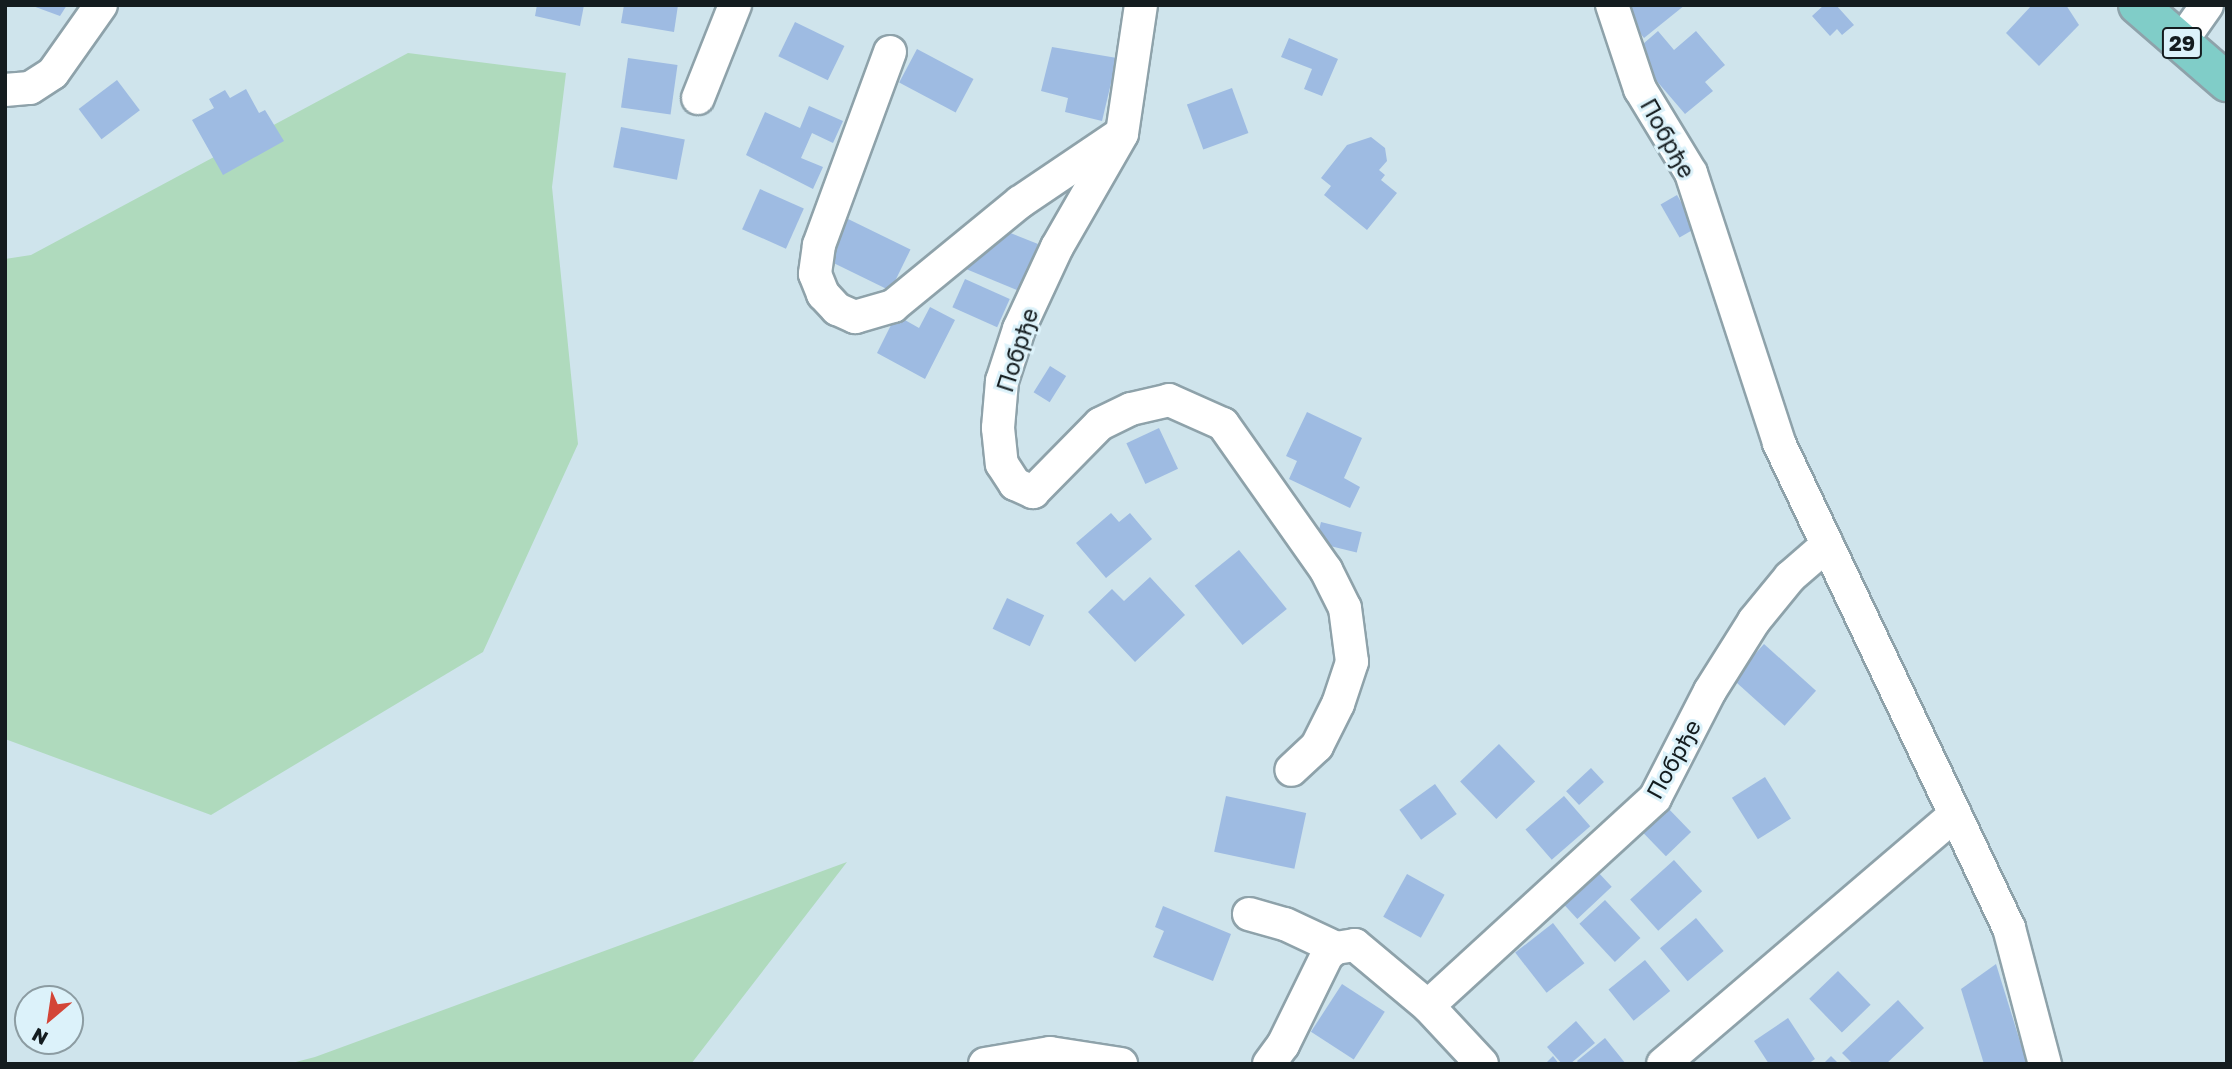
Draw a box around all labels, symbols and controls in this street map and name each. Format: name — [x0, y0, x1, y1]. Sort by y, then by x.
road number: 29 — [2161, 26, 2203, 60]
street label: Побрђе — [1635, 93, 1701, 183]
street label: Побрђе — [991, 305, 1043, 395]
street label: Побрђе — [1640, 714, 1706, 804]
north arrow — [14, 985, 84, 1055]
text: N — [28, 1023, 51, 1051]

